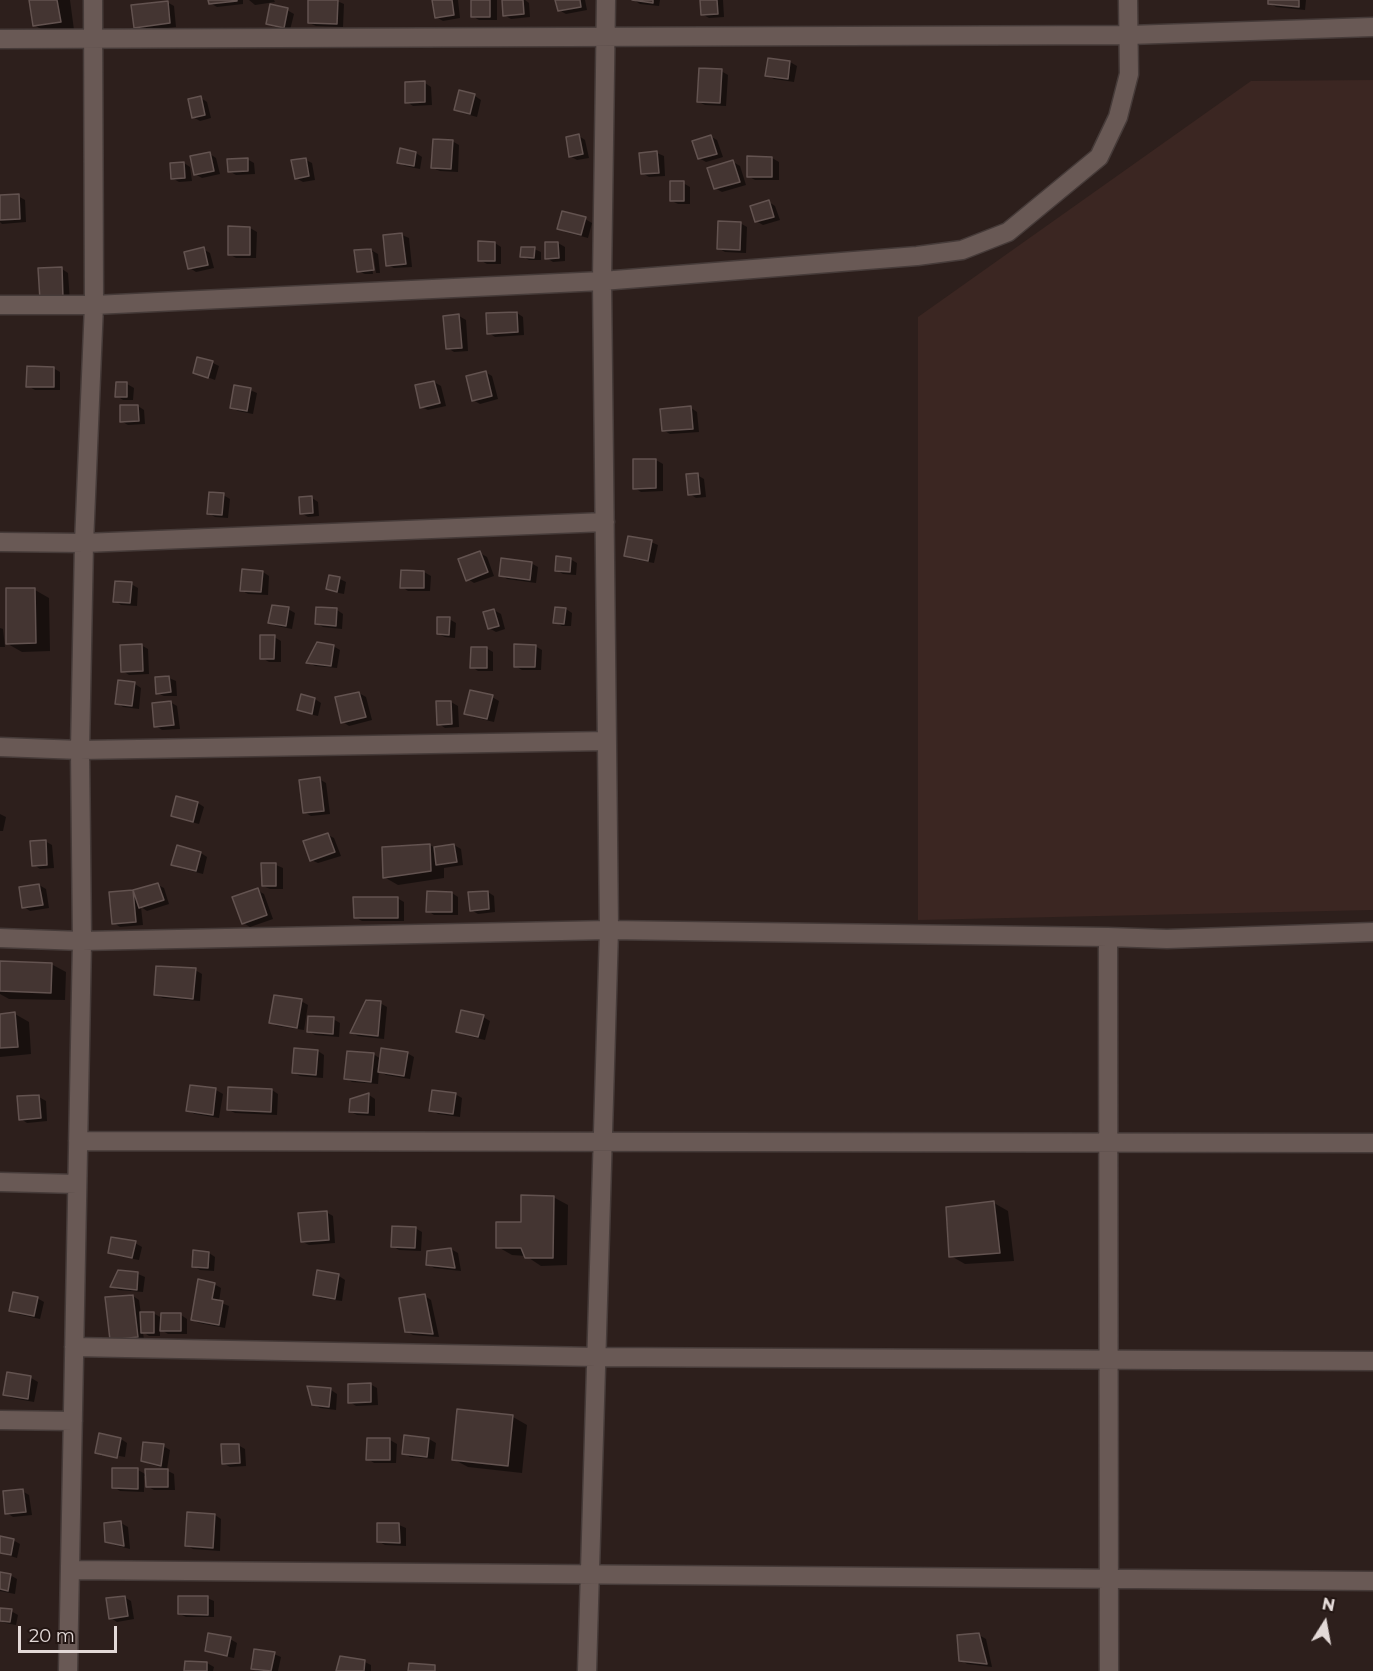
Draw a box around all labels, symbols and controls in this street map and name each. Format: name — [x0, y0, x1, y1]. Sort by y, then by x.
north arrow — [1295, 1593, 1355, 1653]
text: N — [1320, 1594, 1337, 1615]
scale bar — [21, 1614, 120, 1652]
text: 20 m — [29, 1625, 75, 1647]

